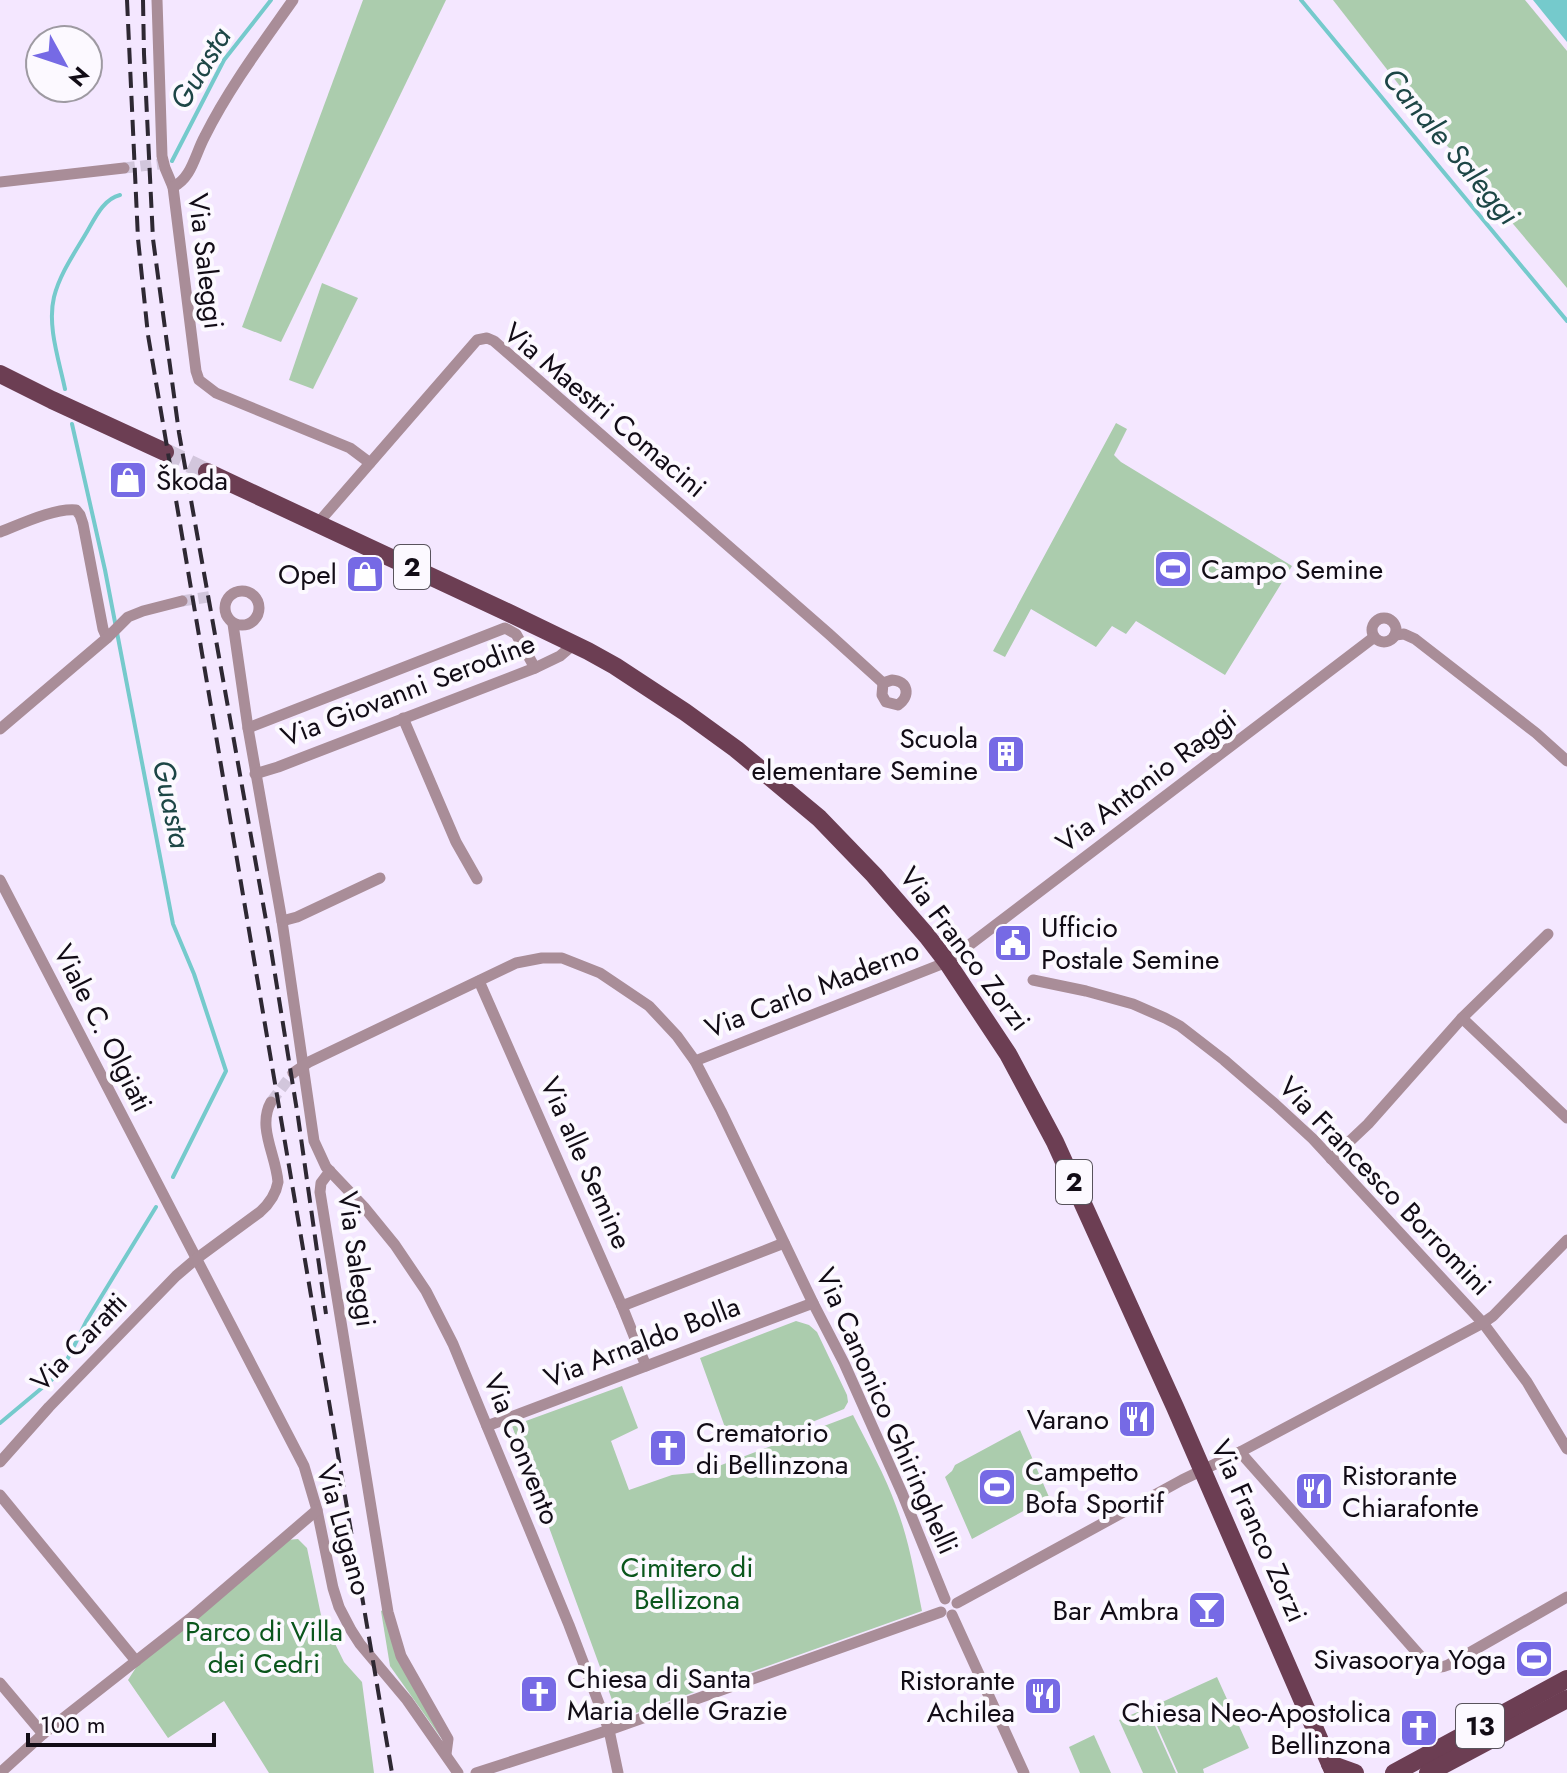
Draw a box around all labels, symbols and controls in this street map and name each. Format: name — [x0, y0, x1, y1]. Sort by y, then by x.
water label: Guasta — [158, 18, 242, 118]
north arrow — [24, 24, 104, 104]
water label: Canale Saleggi — [1372, 58, 1530, 234]
text: N — [61, 60, 97, 94]
street label: Via Saleggi — [177, 191, 235, 331]
street label: Via Maestri Comacini — [495, 313, 715, 507]
shop icon: Škoda — [107, 459, 149, 501]
place label: Škoda — [156, 460, 228, 501]
road number: 2 — [394, 545, 430, 589]
sports icon: Campo Semine — [1152, 548, 1194, 590]
place label: Campo Semine — [1201, 549, 1383, 590]
shop icon: Opel — [344, 553, 386, 595]
place label: Opel — [278, 554, 337, 595]
street label: Via Giovanni Serodine — [275, 623, 541, 757]
street label: Via Antonio Raggi — [1047, 699, 1245, 863]
place label: Scuola elementare Semine — [752, 718, 978, 791]
building icon: Scuola elementare Semine — [985, 733, 1027, 775]
water label: Guasta — [142, 756, 202, 853]
street label: Via Franco Zorzi — [890, 858, 1040, 1040]
place label: Ufficio Postale Semine — [1041, 907, 1220, 980]
public building icon: Ufficio Postale Semine — [992, 922, 1034, 964]
street label: Via Carlo Maderno — [699, 929, 925, 1049]
street label: Viale C. Olgiati — [43, 937, 163, 1119]
street label: Via Francesco Borromini — [1269, 1067, 1501, 1305]
street label: Via alle Semine — [530, 1070, 642, 1256]
road number: 2 — [1056, 1160, 1092, 1204]
street label: Via Saleggi — [327, 1189, 387, 1329]
street label: Via Canonico Ghiringhelli — [805, 1261, 969, 1561]
street label: Via Caratti — [21, 1283, 137, 1401]
street label: Via Arnaldo Bolla — [538, 1286, 746, 1398]
street label: Via Convento — [473, 1367, 571, 1531]
restaurant icon: Varano — [1116, 1398, 1158, 1440]
place label: Varano — [1027, 1399, 1109, 1440]
place label: Crematorio di Bellinzona — [696, 1412, 848, 1485]
church icon: Crematorio di Bellinzona — [647, 1427, 689, 1469]
street label: Via Franco Zorzi — [1200, 1433, 1318, 1629]
place label: Campetto Bofa Sportif — [1025, 1451, 1165, 1524]
place label: Ristorante Chiarafonte — [1342, 1455, 1479, 1528]
street label: Via Lugano — [306, 1460, 382, 1600]
sports icon: Campetto Bofa Sportif — [976, 1466, 1018, 1508]
restaurant icon: Ristorante Chiarafonte — [1293, 1470, 1335, 1512]
park label: Cimitero di Bellizona — [621, 1547, 753, 1620]
bar icon: Bar Ambra — [1186, 1589, 1228, 1631]
place label: Bar Ambra — [1053, 1590, 1179, 1631]
park label: Parco di Villa dei Cedri — [185, 1611, 343, 1684]
sports icon: Sivasoorya Yoga — [1513, 1638, 1555, 1680]
place label: Sivasoorya Yoga — [1313, 1639, 1506, 1680]
place label: Chiesa di Santa Maria delle Grazie — [567, 1658, 787, 1731]
place label: Ristorante Achilea — [900, 1660, 1015, 1733]
church icon: Chiesa di Santa Maria delle Grazie — [518, 1673, 560, 1715]
restaurant icon: Ristorante Achilea — [1022, 1675, 1064, 1717]
place label: Chiesa Neo-Apostolica Bellinzona — [1121, 1692, 1391, 1765]
scale bar — [28, 1697, 214, 1747]
road number: 13 — [1456, 1704, 1504, 1748]
text: 100 m — [40, 1707, 106, 1742]
church icon: Chiesa Neo-Apostolica Bellinzona — [1398, 1707, 1440, 1749]

